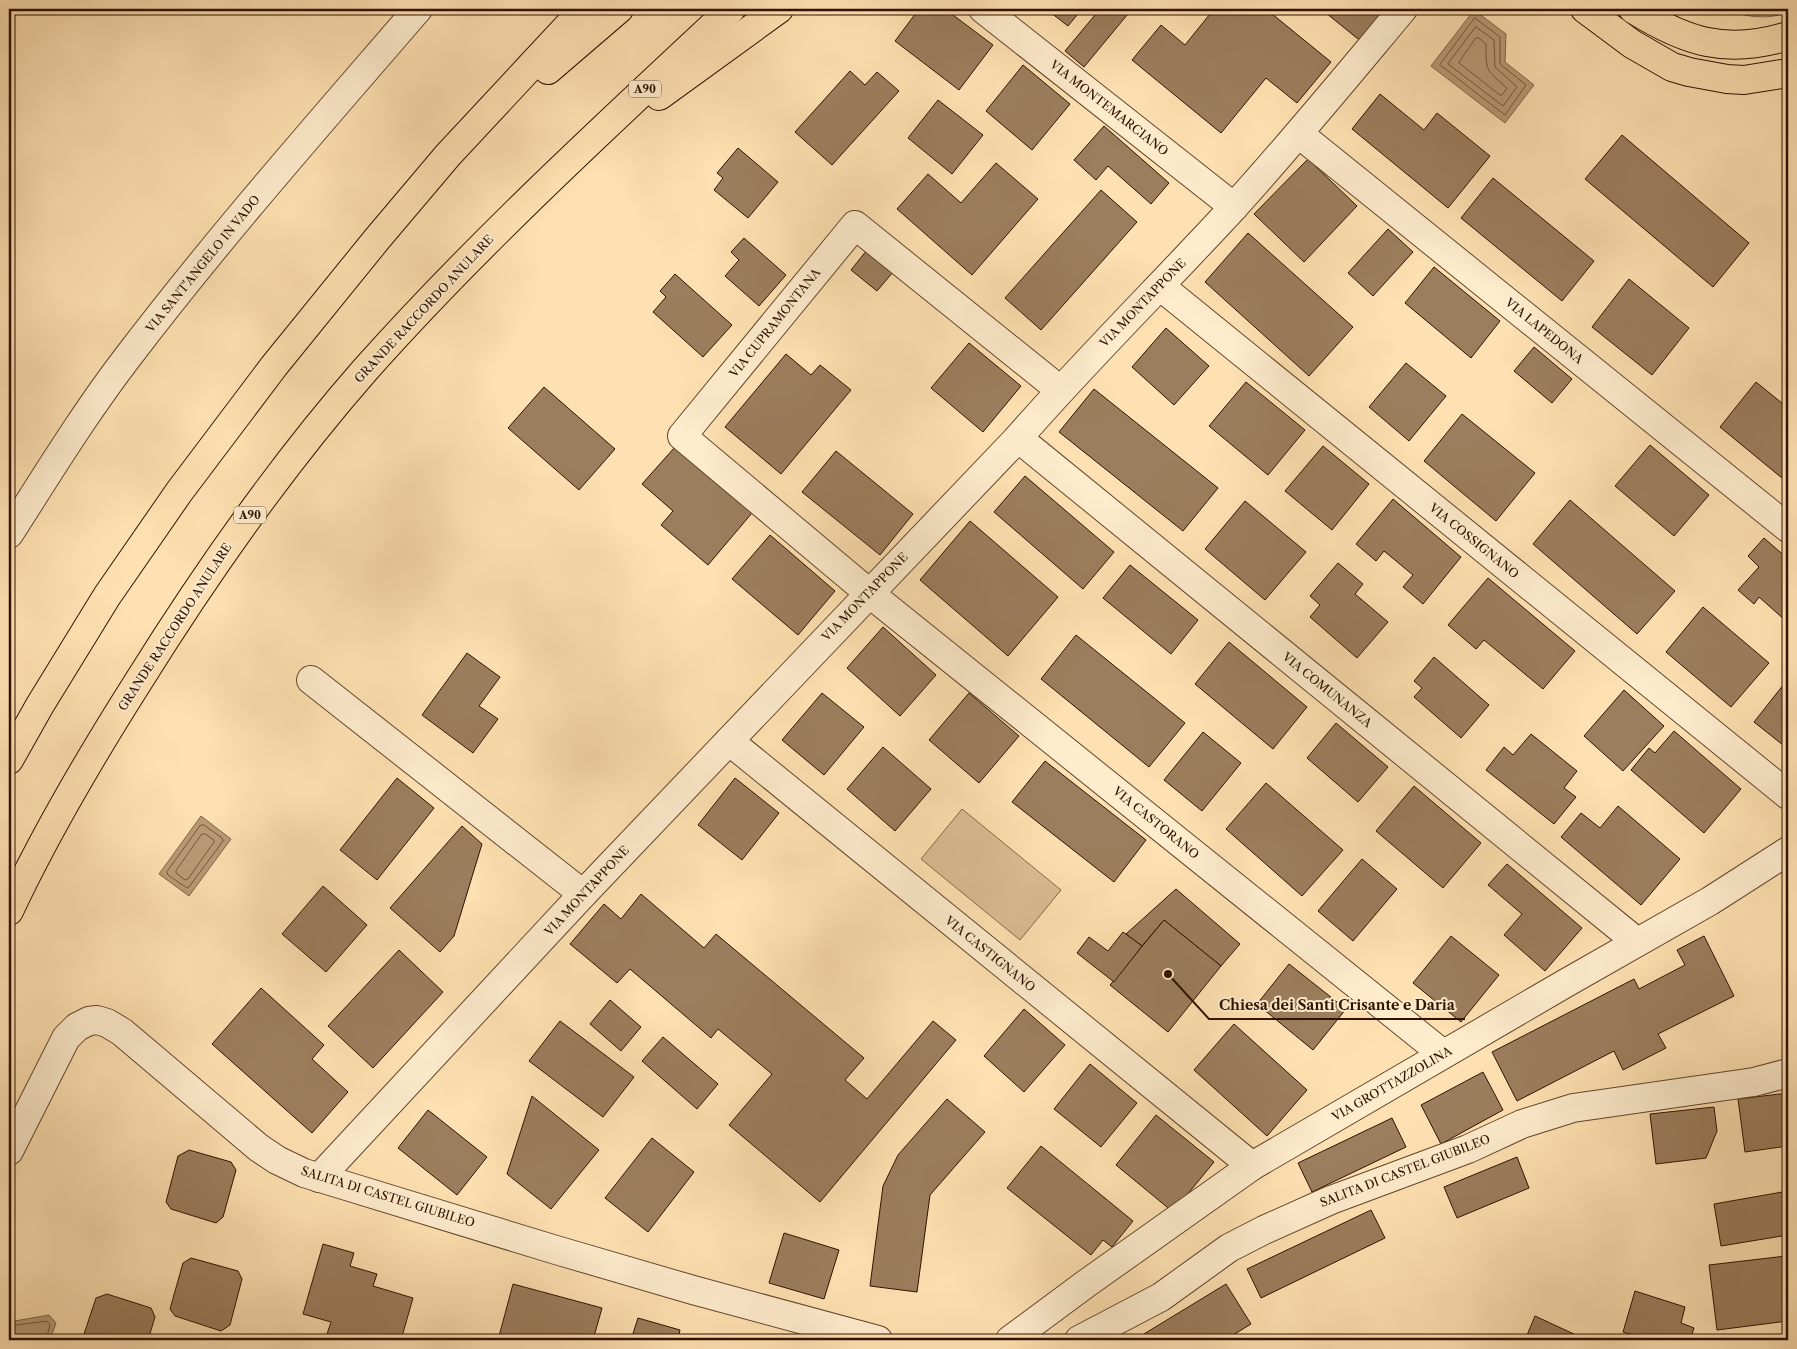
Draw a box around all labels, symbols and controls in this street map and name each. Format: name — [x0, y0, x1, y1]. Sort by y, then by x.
street label: VIA MONTEMARCIANO — [1046, 56, 1171, 158]
road number: A90 — [629, 80, 661, 98]
street label: VIA SANT'ANGELO IN VADO — [142, 192, 263, 336]
street label: GRANDE RACCORDO ANULARE — [351, 231, 496, 386]
street label: VIA MONTAPPONE — [1096, 255, 1189, 351]
street label: VIA CUPRAMONTANA — [725, 264, 824, 381]
street label: VIA LAPEDONA — [1502, 294, 1587, 367]
street label: VIA COSSIGNANO — [1426, 499, 1522, 581]
road number: A90 — [234, 506, 266, 524]
street label: GRANDE RACCORDO ANULARE — [115, 540, 235, 713]
street label: VIA MONTAPPONE — [818, 549, 911, 645]
street label: VIA COMUNANZA — [1279, 648, 1376, 731]
street label: VIA CASTORANO — [1109, 783, 1202, 862]
street label: VIA MONTAPPONE — [540, 843, 632, 939]
street label: VIA CASTIGNANO — [941, 912, 1038, 995]
callout: Chiesa dei Santi Crisante e Daria — [1209, 990, 1465, 1019]
text: Chiesa dei Santi Crisante e Daria — [1219, 996, 1456, 1014]
street label: VIA GROTTAZZOLINA — [1328, 1042, 1455, 1125]
street label: SALITA DI CASTEL GIUBILEO — [1318, 1131, 1492, 1210]
street label: SALITA DI CASTEL GIUBILEO — [299, 1163, 477, 1230]

